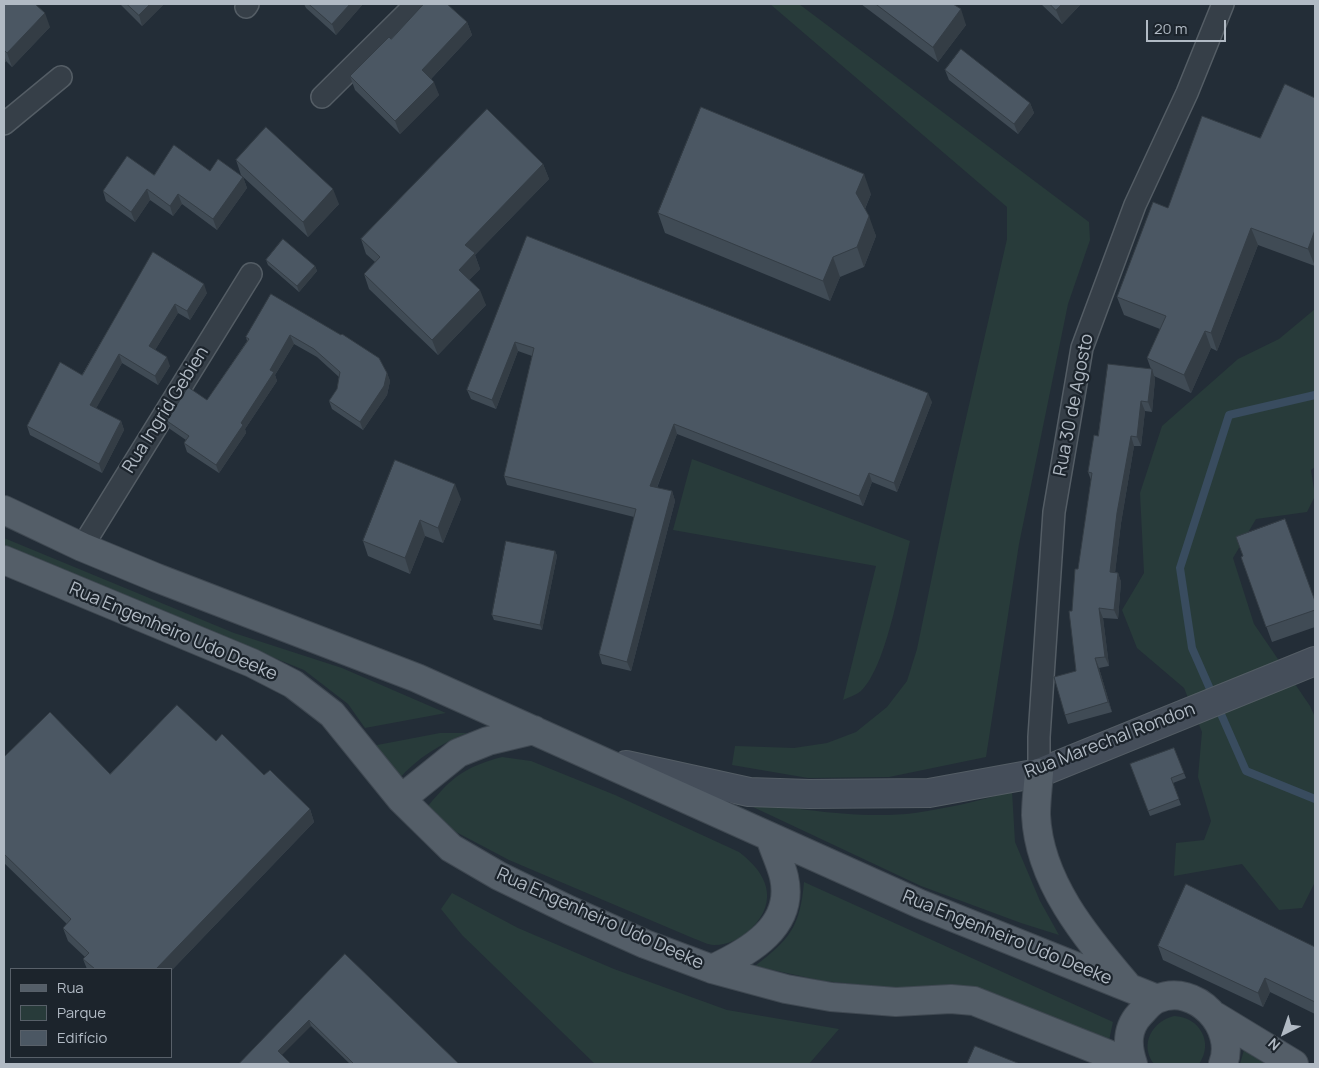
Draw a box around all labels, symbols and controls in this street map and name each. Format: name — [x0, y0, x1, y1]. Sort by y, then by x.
scale bar — [1149, 10, 1229, 42]
text: 20 m — [1154, 18, 1187, 39]
street label: Rua 30 de Agosto — [1050, 332, 1098, 478]
street label: Rua Ingrid Gebien — [118, 343, 214, 477]
street label: Rua Engenheiro Udo Deeke — [66, 578, 280, 686]
street label: Rua Marechal Rondon — [1022, 699, 1198, 783]
street label: Rua Engenheiro Udo Deeke — [493, 864, 707, 974]
street label: Rua Engenheiro Udo Deeke — [899, 886, 1115, 990]
legend — [10, 968, 172, 1058]
text: Rua — [57, 977, 84, 998]
text: Parque — [57, 1002, 106, 1023]
north arrow — [1259, 1008, 1309, 1058]
text: Edifício — [57, 1027, 107, 1048]
text: N — [1264, 1034, 1284, 1055]

